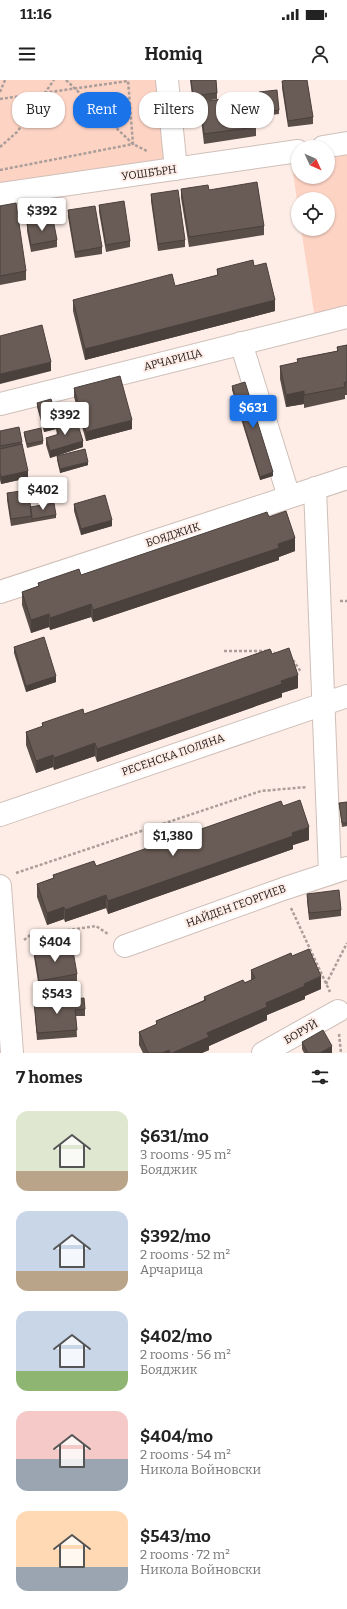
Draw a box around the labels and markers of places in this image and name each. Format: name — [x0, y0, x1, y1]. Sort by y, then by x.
pin: $392 — [18, 198, 66, 232]
pin: $631 — [229, 395, 277, 429]
pin: $392 — [41, 402, 89, 436]
pin: $402 — [19, 477, 67, 511]
pin: $1,380 — [140, 823, 206, 857]
pin: $404 — [31, 929, 79, 963]
pin: $543 — [33, 981, 81, 1015]

